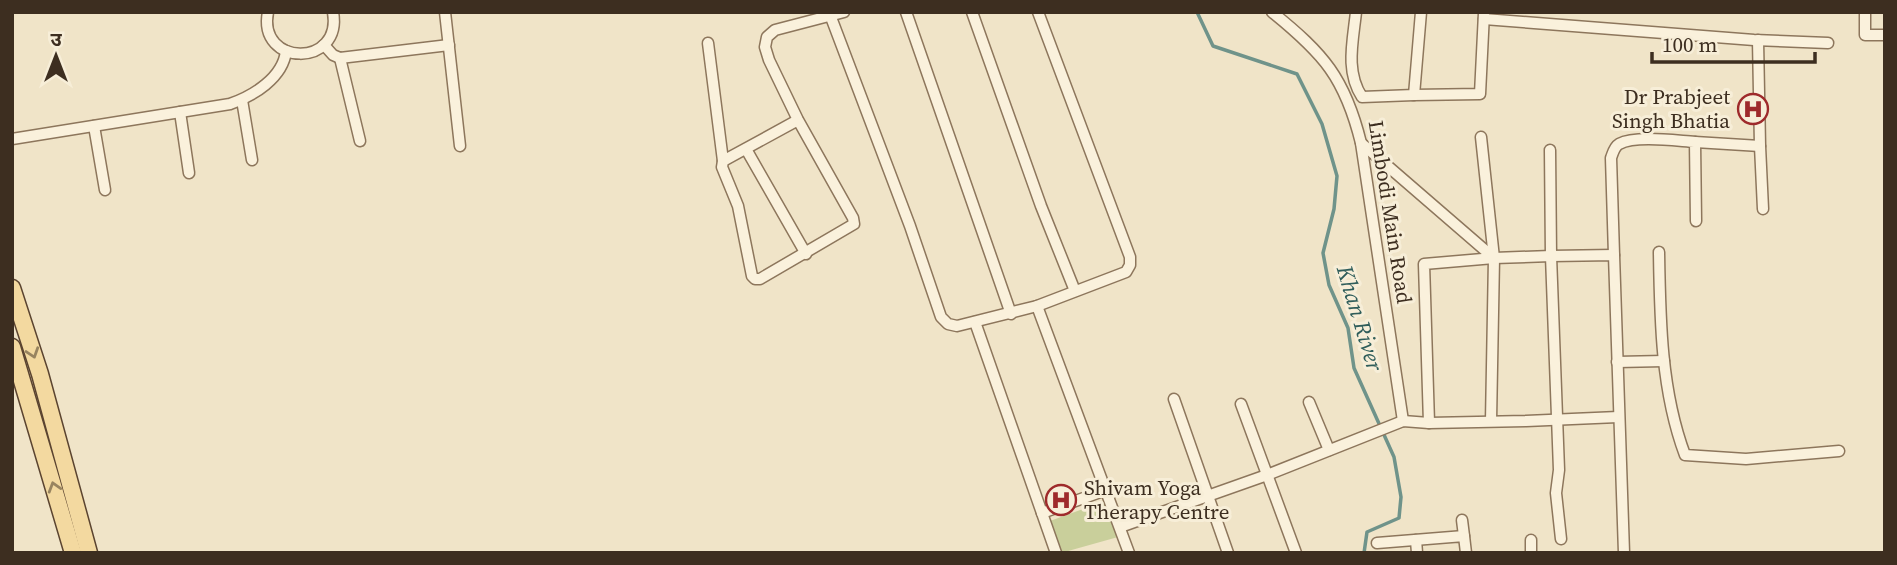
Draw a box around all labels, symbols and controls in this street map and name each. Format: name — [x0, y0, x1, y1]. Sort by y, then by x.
north arrow — [21, 21, 91, 91]
scale bar — [1652, 21, 1815, 65]
text: उ — [50, 26, 62, 52]
text: 100 m — [1662, 30, 1717, 59]
place label: Dr Prabjeet Singh Bhatia — [1612, 82, 1730, 135]
hospital icon: Dr Prabjeet Singh Bhatia — [1736, 92, 1770, 126]
street label: Limbodi Main Road — [1362, 118, 1419, 306]
water label: Khan River — [1328, 260, 1391, 376]
one-way arrow — [25, 346, 39, 359]
place label: Shivam Yoga Therapy Centre — [1084, 473, 1229, 526]
one-way arrow — [47, 482, 62, 494]
hospital icon: Shivam Yoga Therapy Centre — [1044, 483, 1078, 517]

